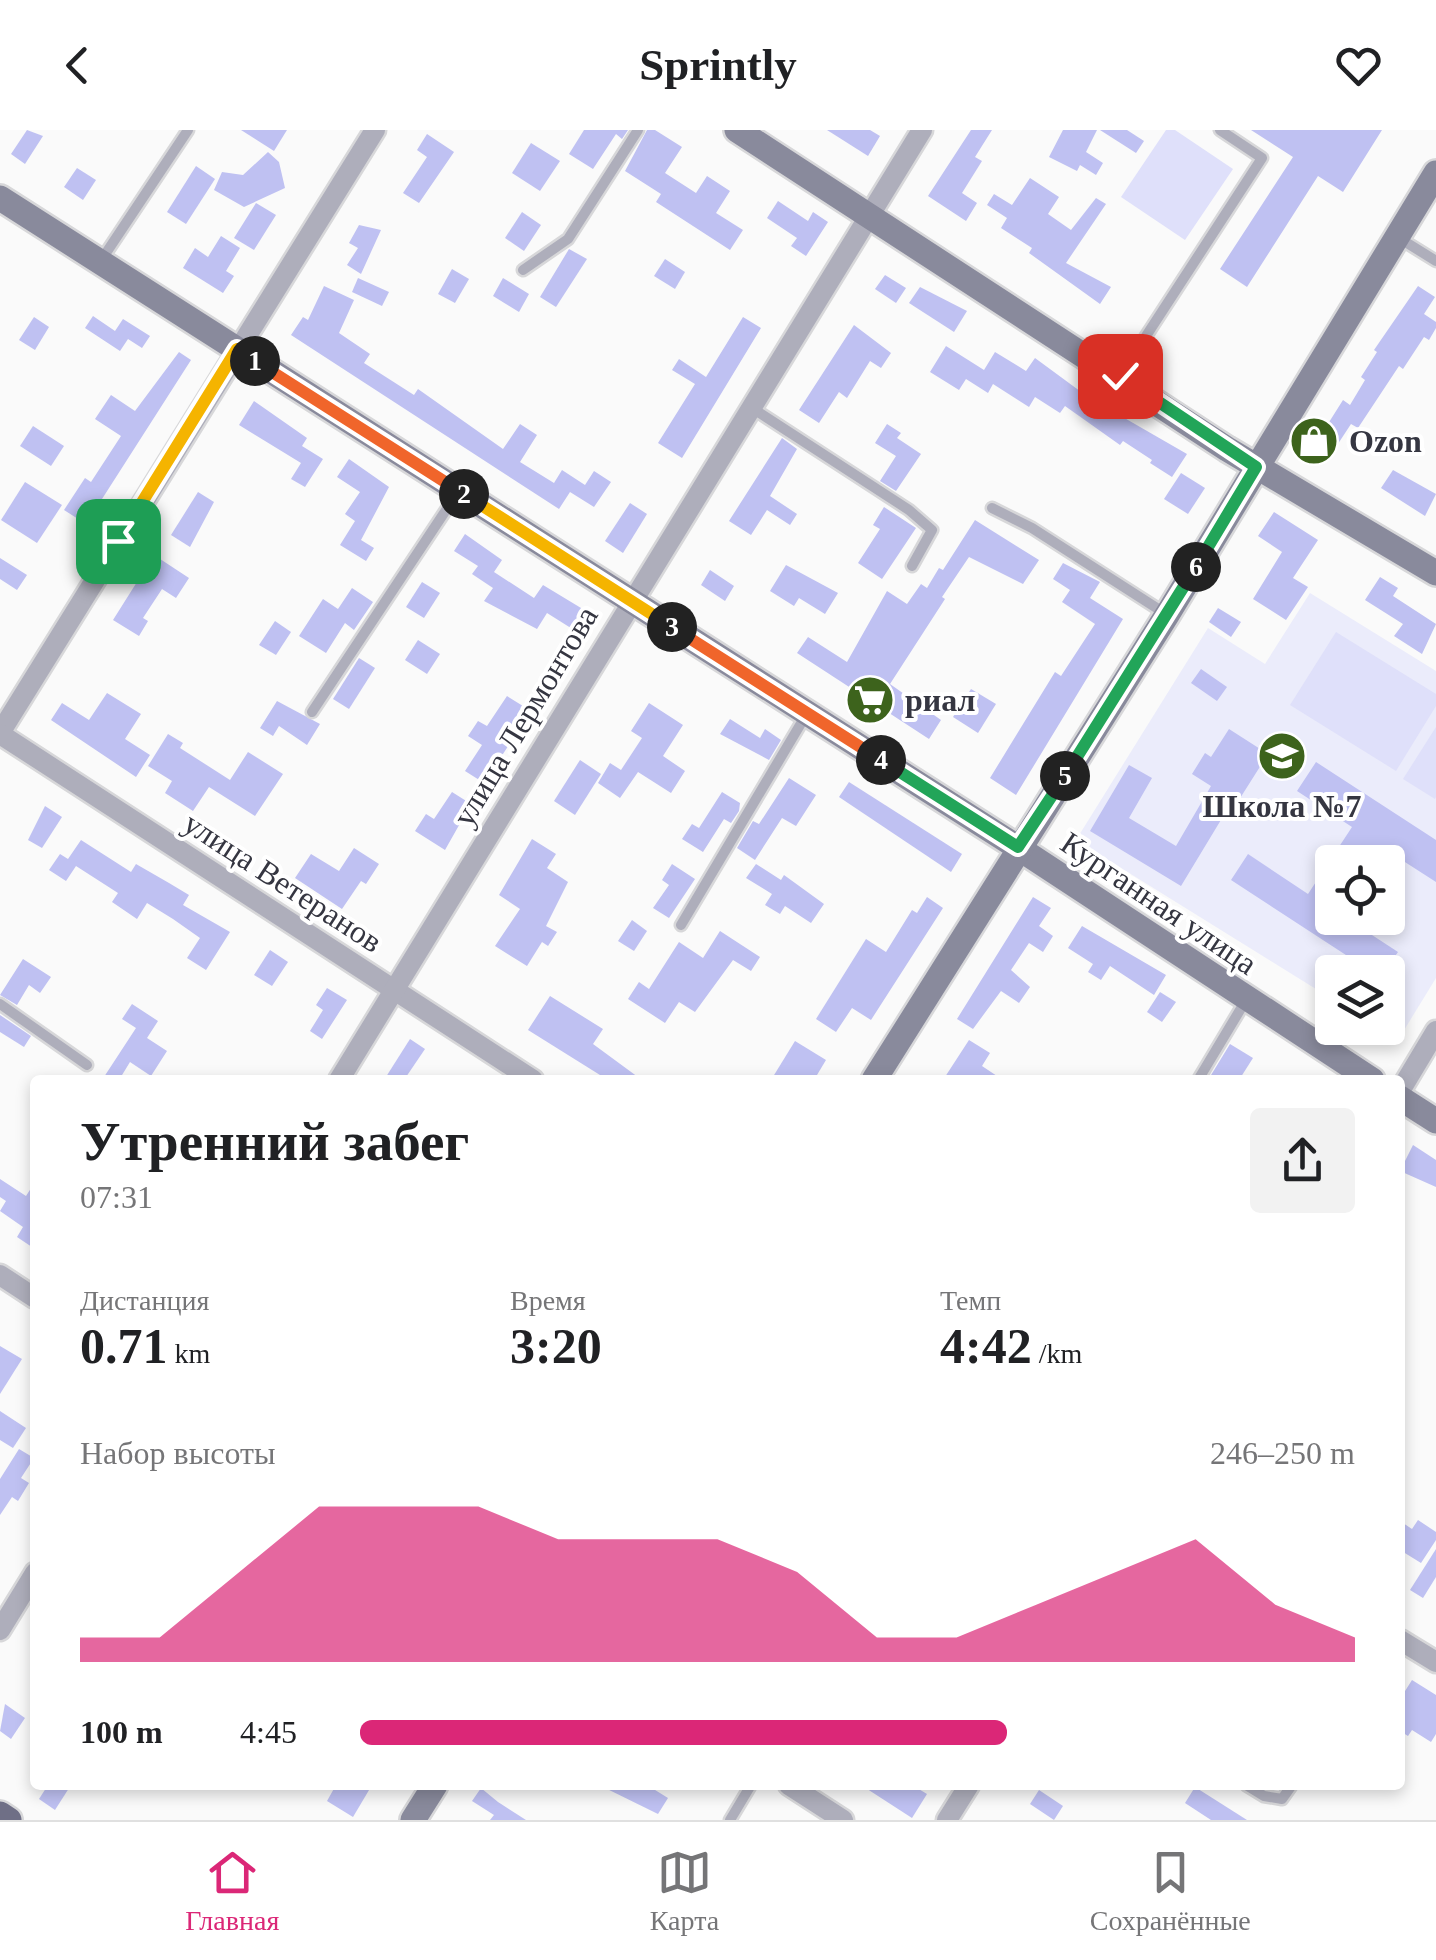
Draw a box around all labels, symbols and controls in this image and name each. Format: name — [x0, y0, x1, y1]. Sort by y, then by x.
icon: back — [50, 38, 105, 93]
icon: heart — [1331, 38, 1386, 93]
text: Sprintly — [639, 40, 797, 90]
pin — [1078, 334, 1163, 419]
pin: 1 — [230, 336, 280, 386]
text: 1 — [248, 345, 262, 376]
icon: check — [1093, 349, 1148, 404]
shop icon: Ozon — [1288, 415, 1340, 467]
place label: Ozon — [1349, 423, 1422, 459]
pin: 2 — [439, 469, 489, 519]
text: 2 — [457, 478, 471, 509]
pin — [76, 499, 161, 584]
icon: arrive — [91, 514, 146, 569]
pin: 6 — [1171, 542, 1221, 592]
text: 6 — [1189, 551, 1203, 582]
street label: улица Лермонтова — [445, 600, 605, 832]
pin: 3 — [647, 602, 697, 652]
text: 3 — [665, 611, 679, 642]
supermarket icon: риал — [844, 674, 896, 726]
place label: риал — [905, 682, 976, 718]
school or university icon: Школа №7 — [1256, 730, 1308, 782]
pin: 4 — [856, 735, 906, 785]
text: 4 — [874, 744, 888, 775]
pin: 5 — [1040, 751, 1090, 801]
text: 5 — [1058, 760, 1072, 791]
place label: Школа №7 — [1203, 788, 1361, 824]
street label: улица Ветеранов — [177, 804, 389, 960]
street label: Курганная улица — [1054, 824, 1264, 982]
map controls — [1315, 845, 1405, 1045]
button: locate — [1315, 845, 1405, 935]
button: layers — [1315, 955, 1405, 1045]
button: share — [1250, 1108, 1355, 1213]
text: Утренний забег — [80, 1111, 469, 1172]
text: 07:31 — [80, 1179, 153, 1215]
text: Дистанция — [80, 1285, 209, 1316]
text: Время — [510, 1285, 586, 1316]
text: Темп — [940, 1285, 1001, 1316]
text: 0.71 — [80, 1318, 168, 1374]
text: 3:20 — [510, 1318, 602, 1374]
text: 4:42 — [940, 1318, 1032, 1374]
text: km — [168, 1338, 210, 1369]
text: /km — [1032, 1338, 1082, 1369]
text: Набор высоты — [80, 1435, 275, 1471]
text: 246–250 m — [1210, 1435, 1355, 1471]
text: 100 m — [80, 1714, 163, 1750]
text: 4:45 — [240, 1714, 297, 1750]
tab: Главная — [185, 1845, 279, 1937]
tab: Карта — [650, 1845, 719, 1937]
tab: Сохранённые — [1090, 1845, 1251, 1937]

